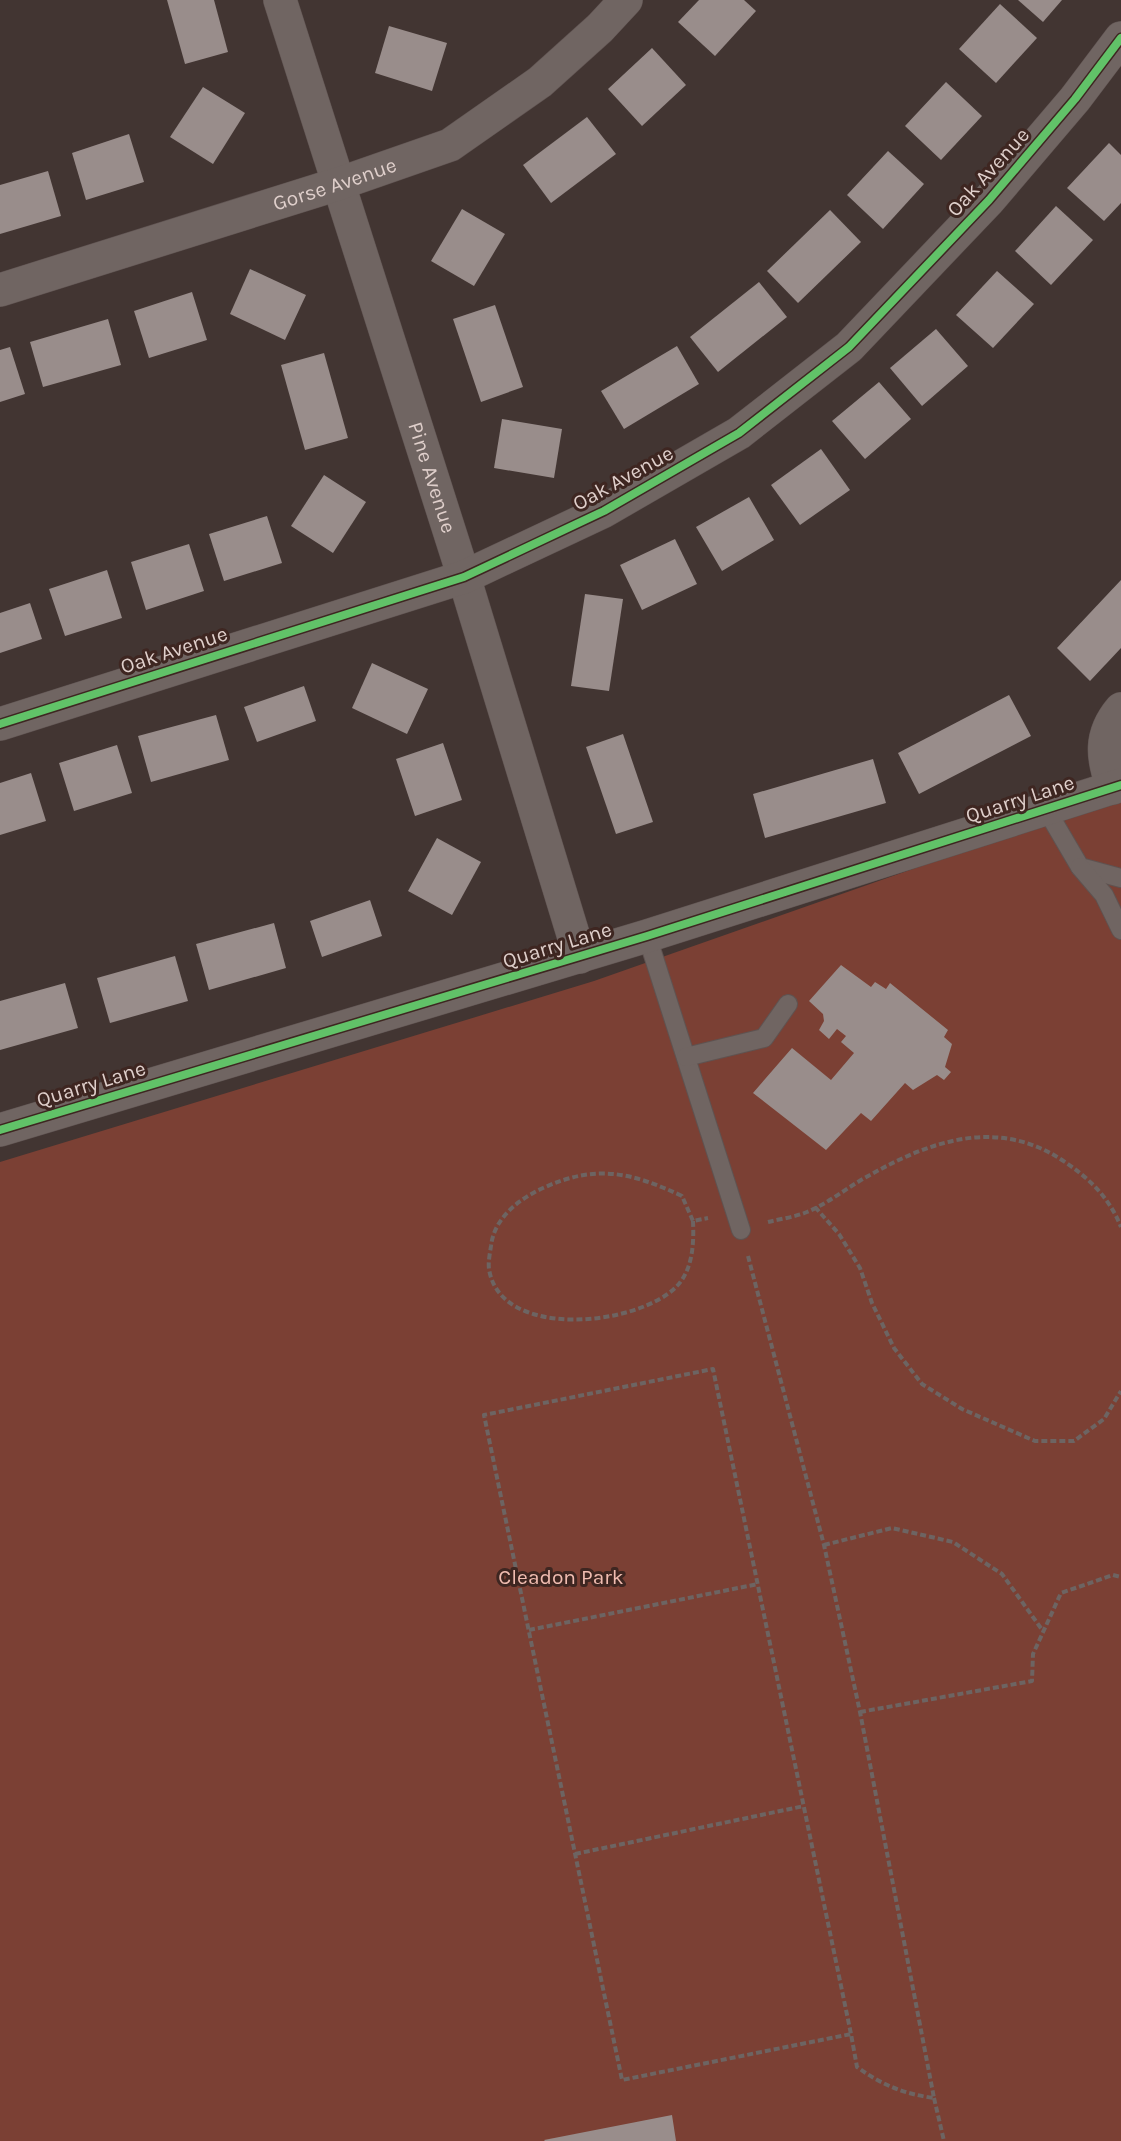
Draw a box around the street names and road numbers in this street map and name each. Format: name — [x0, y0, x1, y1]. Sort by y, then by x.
street label: Oak Avenue — [942, 123, 1034, 221]
street label: Gorse Avenue — [270, 153, 400, 216]
street label: Pine Avenue — [403, 419, 461, 536]
street label: Oak Avenue — [569, 441, 677, 515]
street label: Oak Avenue — [117, 621, 231, 679]
street label: Quarry Lane — [963, 770, 1077, 828]
street label: Quarry Lane — [500, 917, 614, 973]
street label: Quarry Lane — [34, 1056, 148, 1112]

